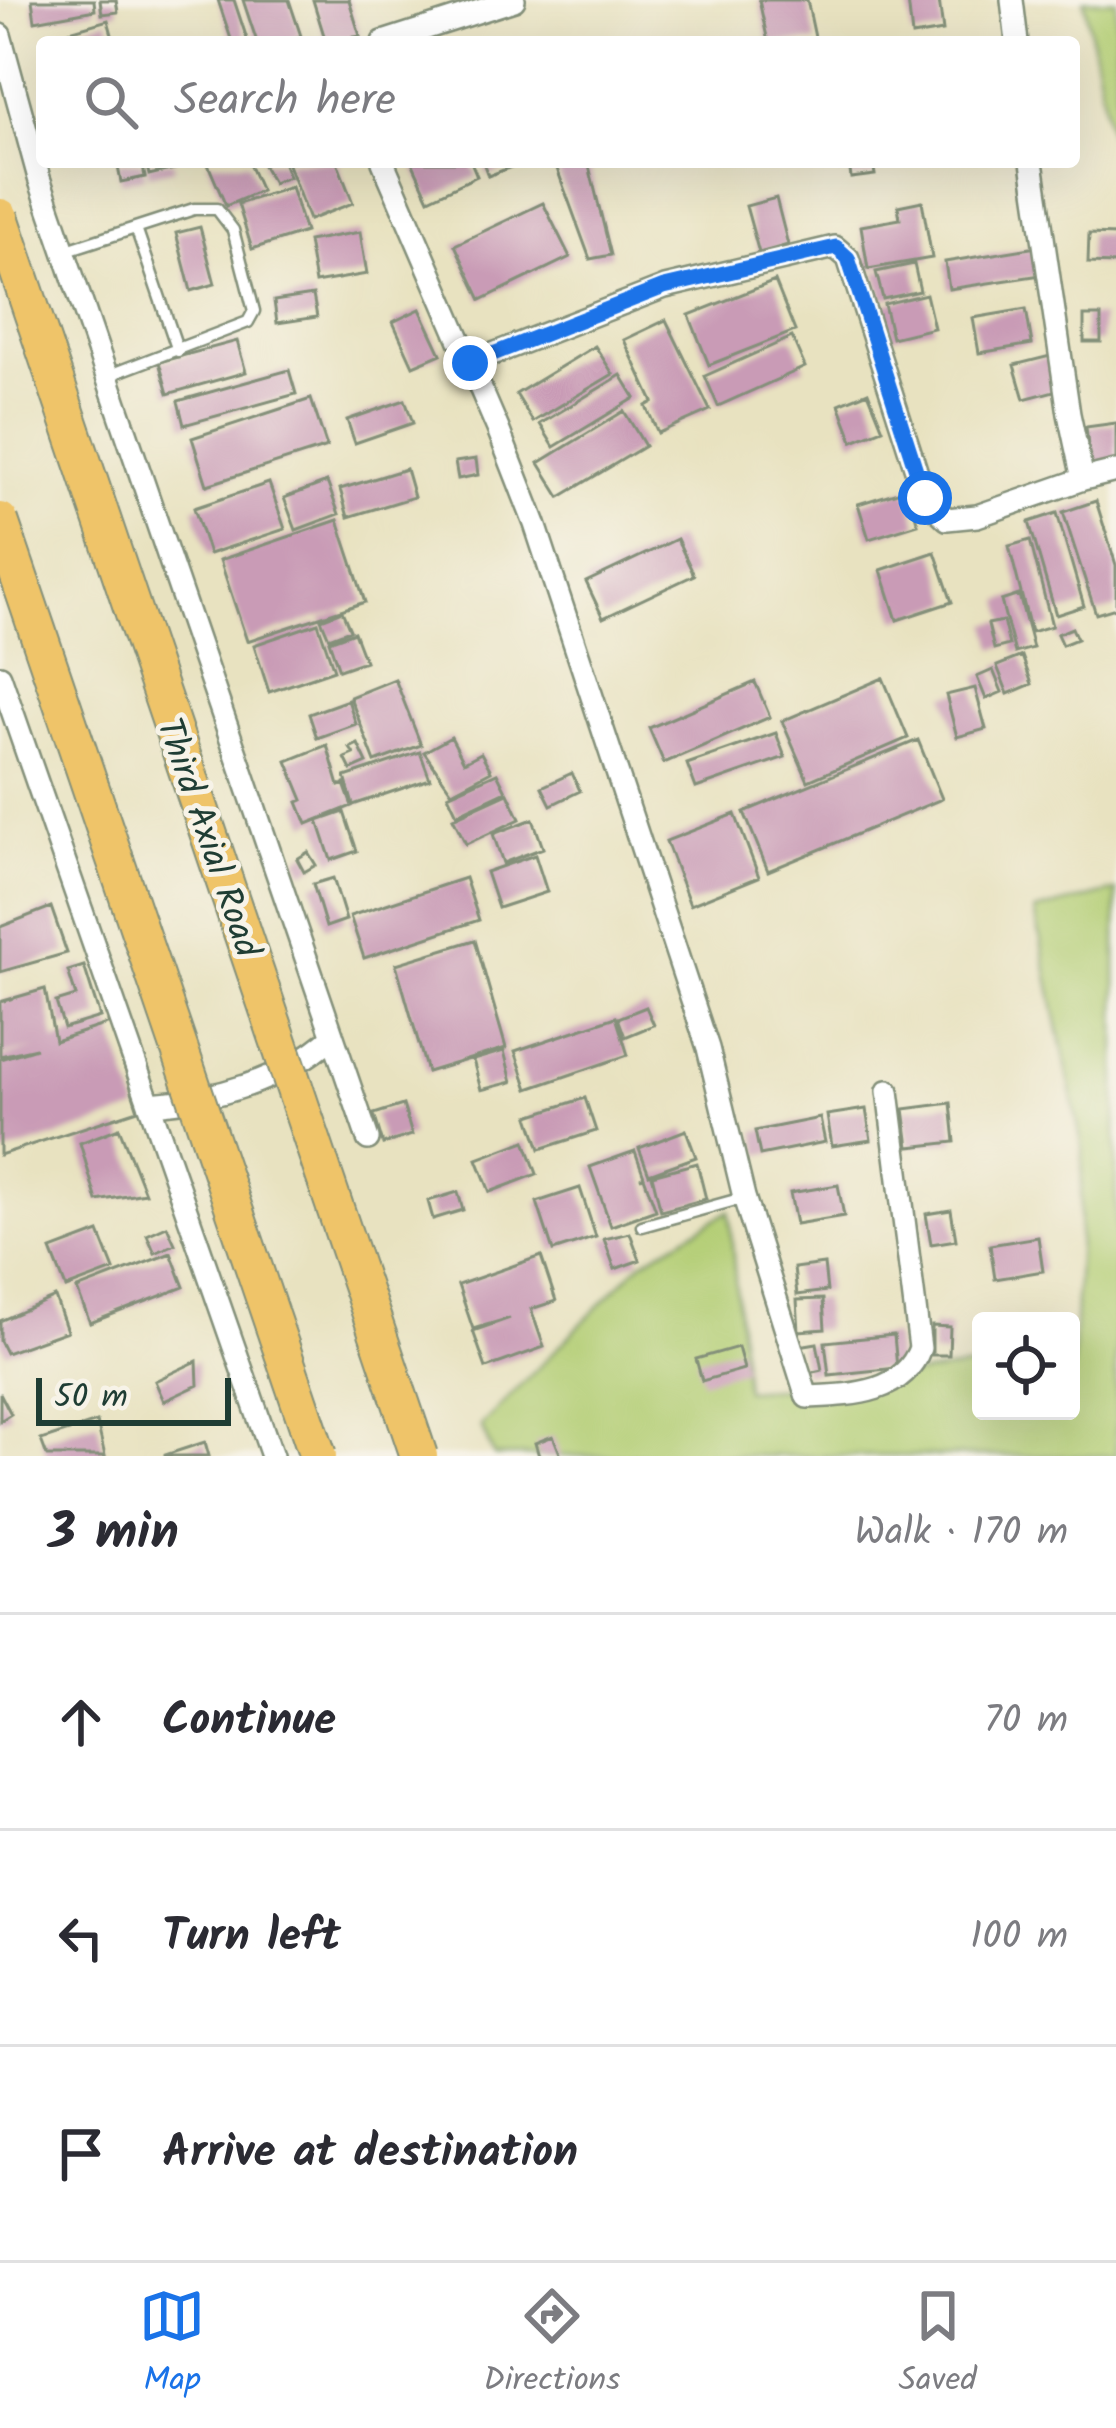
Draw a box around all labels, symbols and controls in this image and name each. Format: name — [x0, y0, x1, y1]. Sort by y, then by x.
search box — [36, 36, 1080, 168]
text: Search here — [174, 66, 396, 138]
icon: search — [78, 69, 144, 135]
route end — [443, 336, 497, 390]
route start — [898, 471, 952, 525]
street label: Third Axial Road — [139, 711, 275, 966]
map controls — [972, 1312, 1080, 1420]
button: locate — [972, 1312, 1080, 1420]
scale bar — [36, 1372, 231, 1425]
text: 50 m — [54, 1372, 128, 1425]
text: 3 min — [48, 1494, 179, 1575]
text: Walk · 170 m — [854, 1503, 1068, 1565]
text: Continue — [162, 1686, 336, 1758]
icon: ahead — [48, 1689, 114, 1755]
text: 70 m — [984, 1691, 1068, 1753]
text: Turn left — [162, 1902, 341, 1974]
icon: left — [48, 1905, 114, 1971]
text: 100 m — [970, 1907, 1068, 1969]
text: Arrive at destination — [162, 2118, 578, 2190]
icon: arrive — [48, 2121, 114, 2187]
tab: Map — [139, 2283, 205, 2408]
tab: Directions — [483, 2283, 620, 2408]
tab: Saved — [899, 2283, 977, 2408]

